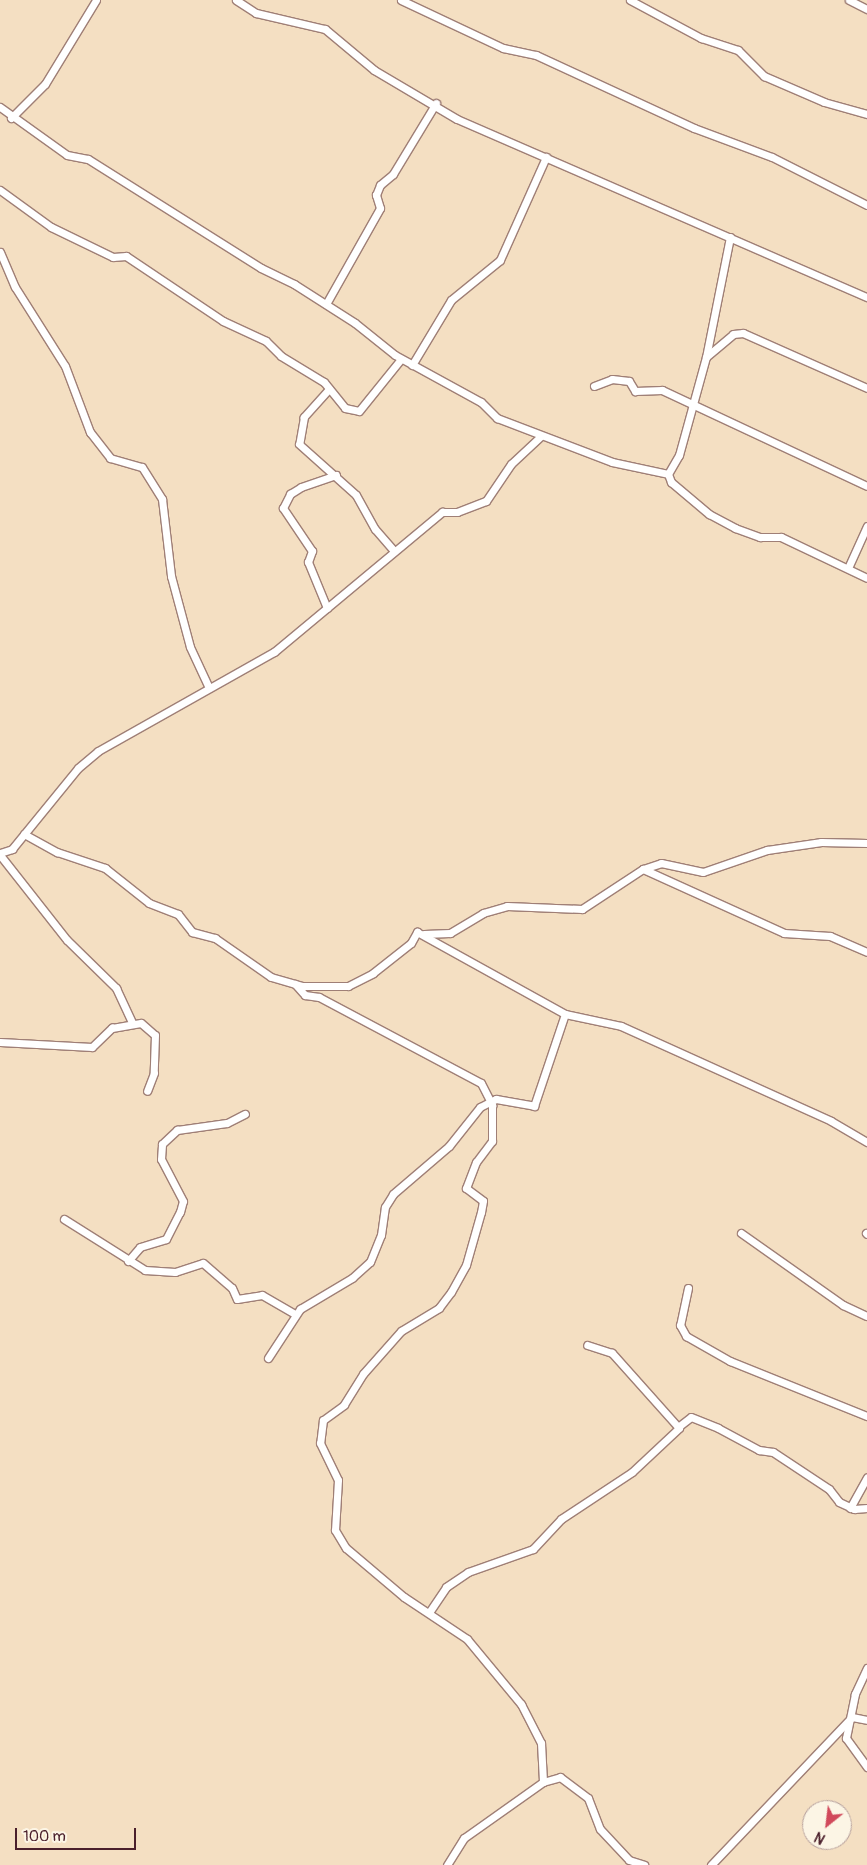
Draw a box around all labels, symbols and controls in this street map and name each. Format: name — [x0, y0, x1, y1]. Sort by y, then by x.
north arrow — [802, 1800, 852, 1850]
scale bar — [18, 1818, 139, 1850]
text: 100 m — [23, 1827, 66, 1846]
text: N — [812, 1828, 828, 1847]

